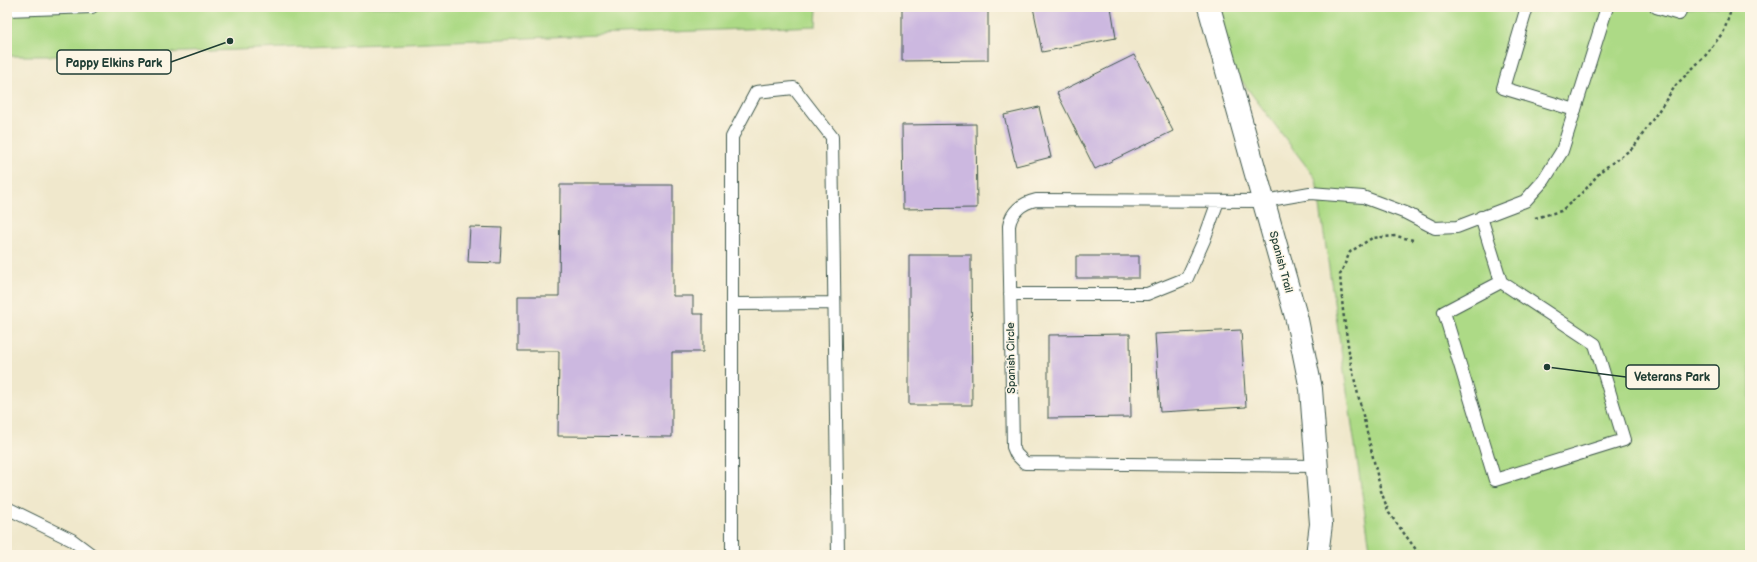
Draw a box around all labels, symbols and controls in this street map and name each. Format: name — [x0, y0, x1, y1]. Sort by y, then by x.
callout: Pappy Elkins Park — [57, 50, 171, 74]
text: Pappy Elkins Park — [66, 56, 163, 71]
street label: Spanish Trail — [1267, 230, 1295, 294]
street label: Spanish Circle — [1004, 322, 1018, 394]
callout: Veterans Park — [1626, 365, 1719, 389]
text: Veterans Park — [1634, 370, 1711, 385]

